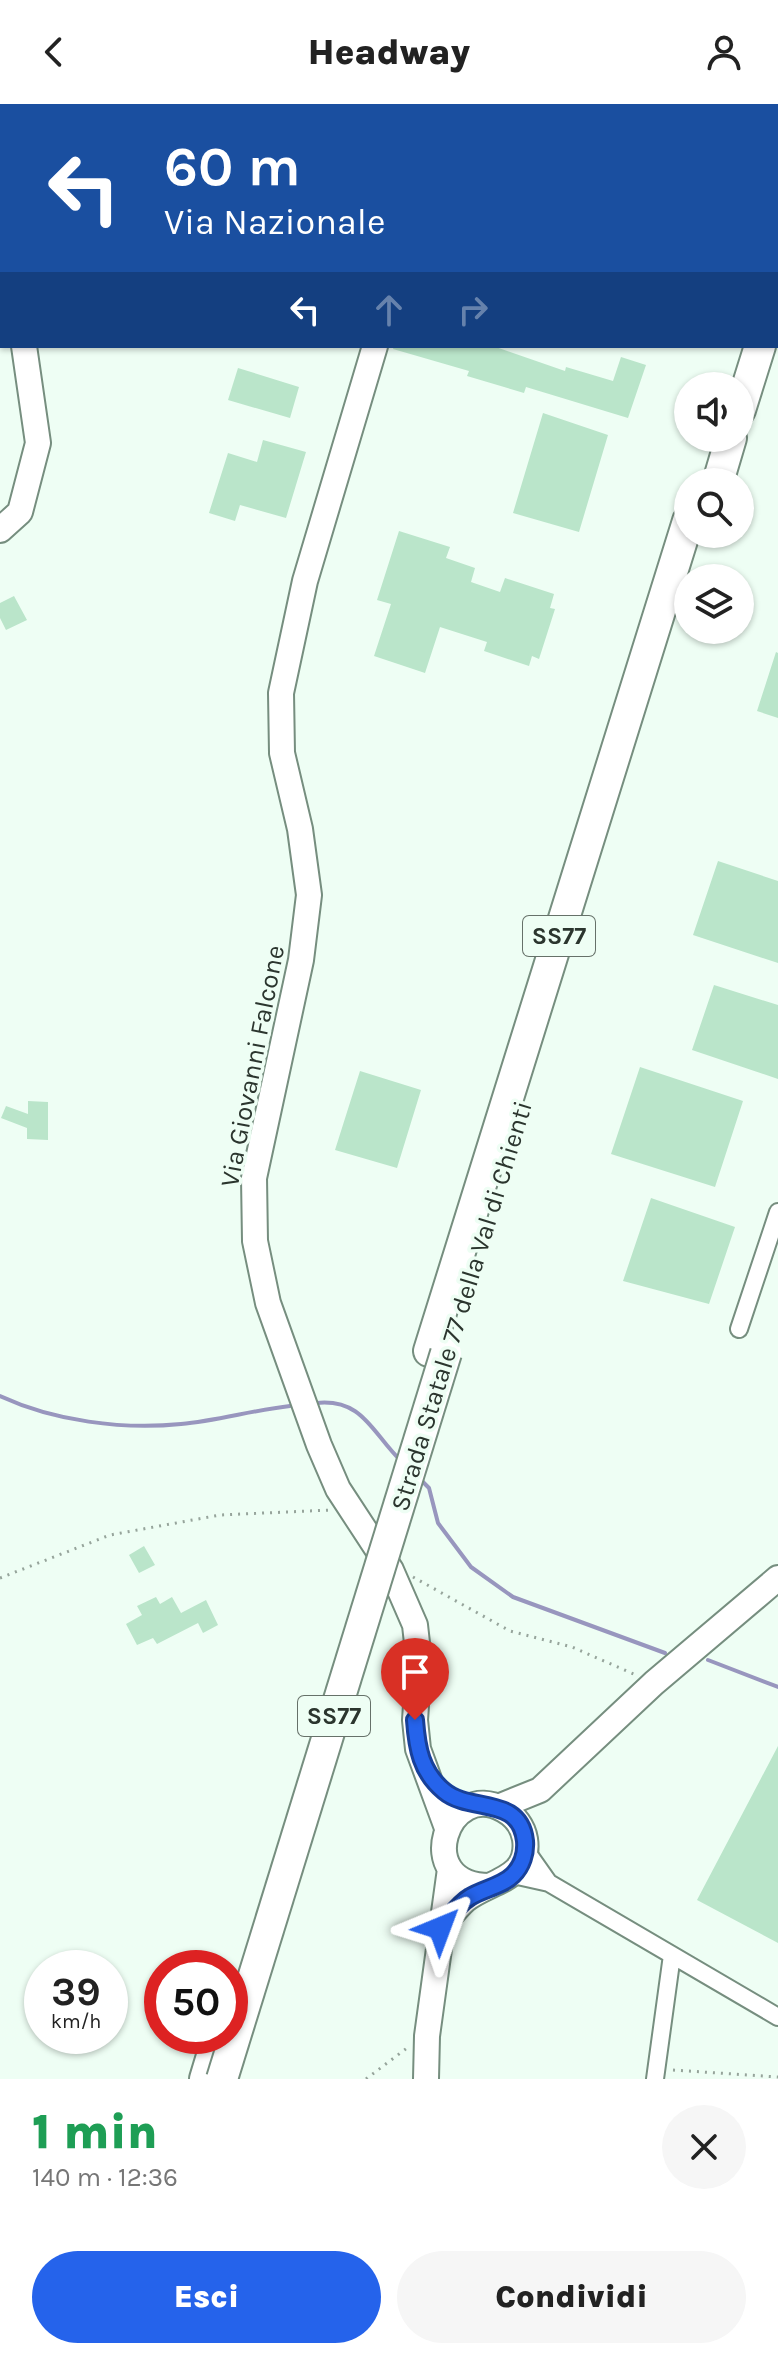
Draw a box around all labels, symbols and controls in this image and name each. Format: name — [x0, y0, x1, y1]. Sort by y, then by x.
icon: back — [32, 30, 76, 74]
icon: person — [702, 30, 746, 74]
text: Headway — [308, 31, 470, 73]
text: 60 m — [164, 134, 301, 199]
icon: left — [32, 136, 136, 240]
text: Via Nazionale — [164, 201, 385, 243]
icon: left — [283, 288, 327, 332]
icon: ahead — [367, 288, 411, 332]
icon: right — [451, 288, 495, 332]
map controls — [674, 372, 754, 644]
button: sound — [674, 372, 754, 452]
button: search — [674, 468, 754, 548]
button: layers — [674, 564, 754, 644]
road number: SS77 — [523, 916, 595, 956]
street label: Via Giovanni Falcone — [214, 943, 291, 1190]
street label: Strada Statale 77 della Val di Chienti — [384, 1097, 539, 1515]
pin — [381, 1638, 449, 1720]
icon: arrive — [393, 1650, 437, 1694]
road number: SS77 — [298, 1696, 370, 1736]
position arrow — [398, 1886, 482, 1970]
speed limit sign: 50 — [144, 1950, 248, 2054]
text: 39 — [51, 1968, 101, 2015]
text: km/h — [51, 2010, 101, 2033]
text: 1 min — [32, 2104, 158, 2160]
button: close — [662, 2105, 746, 2189]
text: 140 m · 12:36 — [32, 2162, 178, 2193]
button: Esci — [32, 2251, 381, 2343]
button: Condividi — [397, 2251, 746, 2343]

